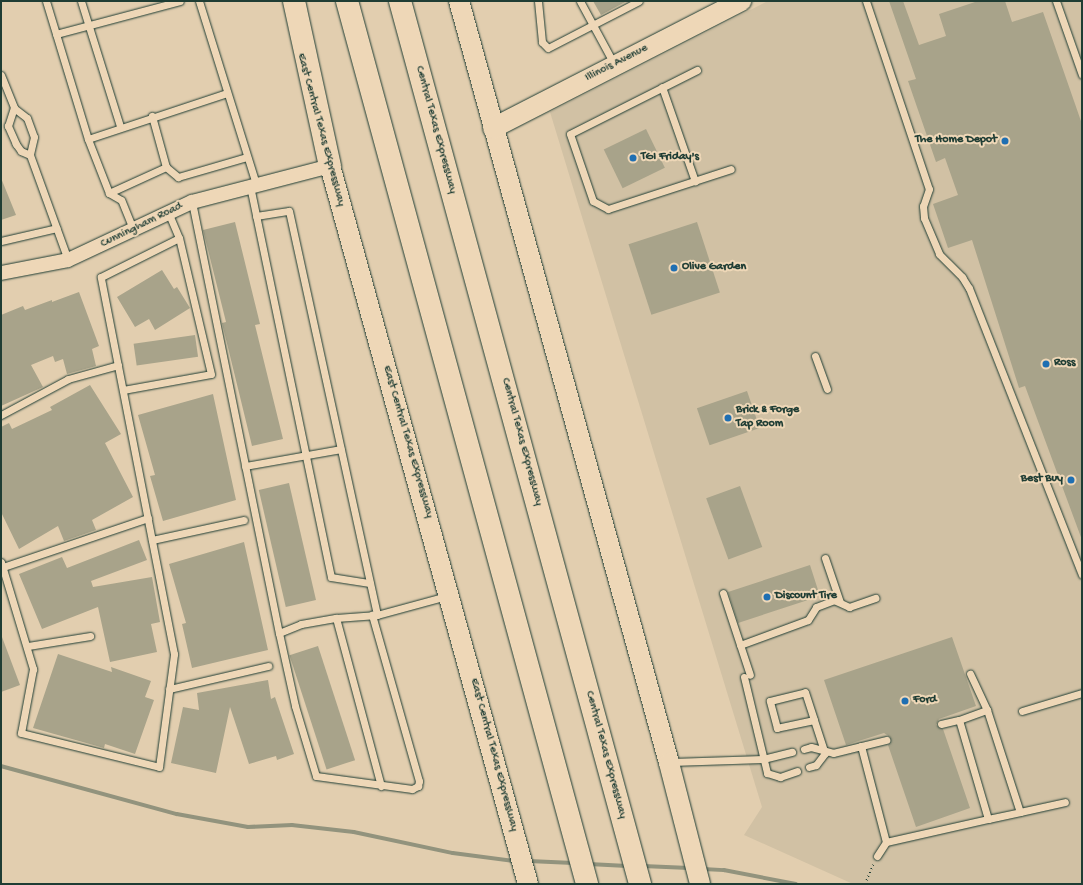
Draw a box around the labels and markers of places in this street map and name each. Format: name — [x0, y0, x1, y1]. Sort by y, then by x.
place label: The Home Depot — [915, 134, 997, 148]
marker: The Home Depot — [1000, 136, 1010, 146]
place label: TGI Friday's — [641, 151, 699, 165]
marker: TGI Friday's — [628, 153, 638, 163]
place label: Olive Garden — [682, 261, 746, 275]
marker: Olive Garden — [669, 263, 679, 273]
place label: Ross — [1054, 357, 1075, 371]
marker: Ross — [1041, 359, 1051, 369]
place label: Brick & Forge Tap Room — [736, 404, 799, 432]
marker: Brick & Forge Tap Room — [723, 413, 733, 423]
place label: Best Buy — [1021, 473, 1063, 487]
marker: Best Buy — [1066, 475, 1076, 485]
place label: Discount Tire — [775, 590, 837, 604]
marker: Discount Tire — [762, 592, 772, 602]
place label: Ford — [913, 694, 937, 708]
marker: Ford — [900, 696, 910, 706]

